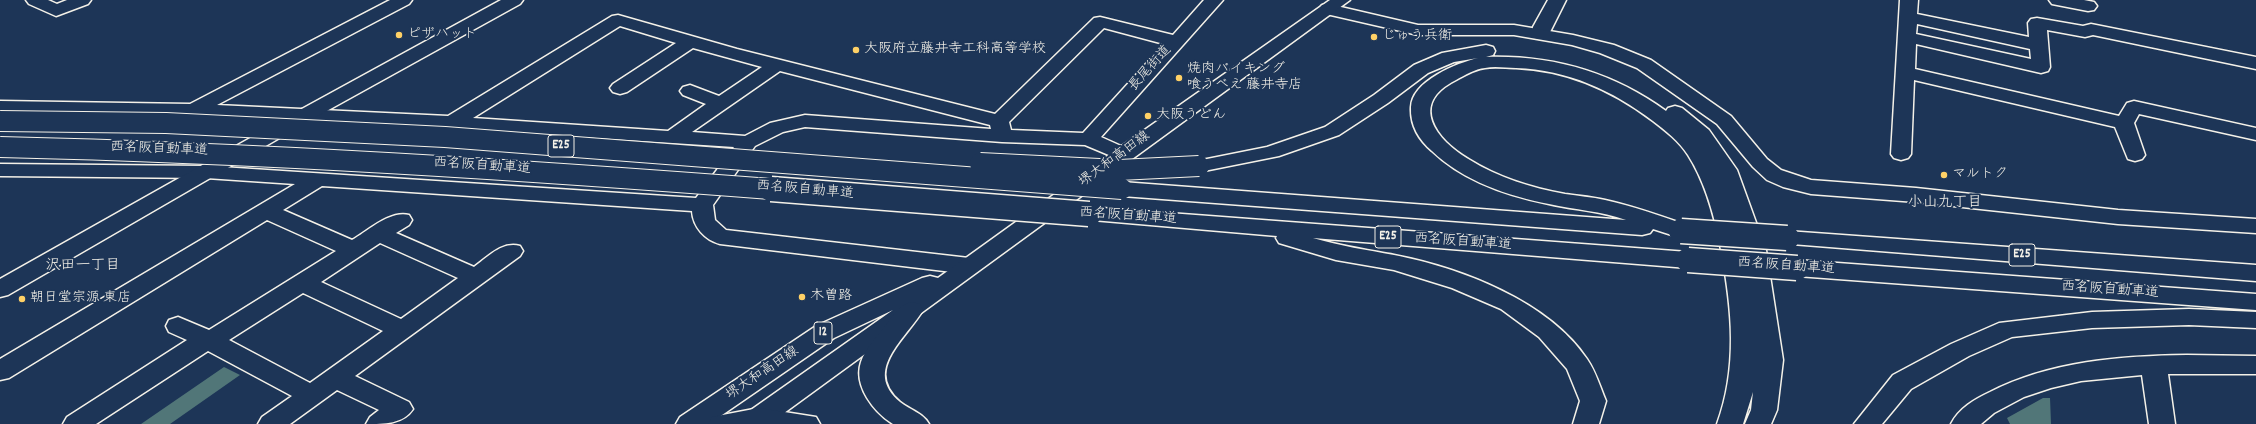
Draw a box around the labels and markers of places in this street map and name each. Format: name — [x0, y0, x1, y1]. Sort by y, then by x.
place label: ピザハット — [407, 27, 477, 43]
place label: じゅう兵衛 — [1382, 29, 1452, 45]
marker: ピザハット — [394, 30, 404, 40]
marker: じゅう兵衛 — [1369, 32, 1379, 42]
place label: 大阪府立藤井寺工科高等学校 — [864, 42, 1046, 58]
marker: 大阪府立藤井寺工科高等学校 — [851, 45, 861, 55]
place label: 焼肉バイキング 喰うべえ 藤井寺店 — [1187, 62, 1302, 94]
marker: 焼肉バイキング 喰うべえ 藤井寺店 — [1174, 73, 1184, 83]
place label: 大阪うどん — [1156, 108, 1226, 124]
marker: 大阪うどん — [1143, 111, 1153, 121]
place label: マルトク — [1952, 167, 2008, 183]
marker: マルトク — [1939, 170, 1949, 180]
place label: 木曽路 — [810, 289, 852, 305]
place label: 朝日堂宗源 東店 — [30, 291, 131, 307]
marker: 木曽路 — [797, 292, 807, 302]
marker: 朝日堂宗源 東店 — [17, 294, 27, 304]

